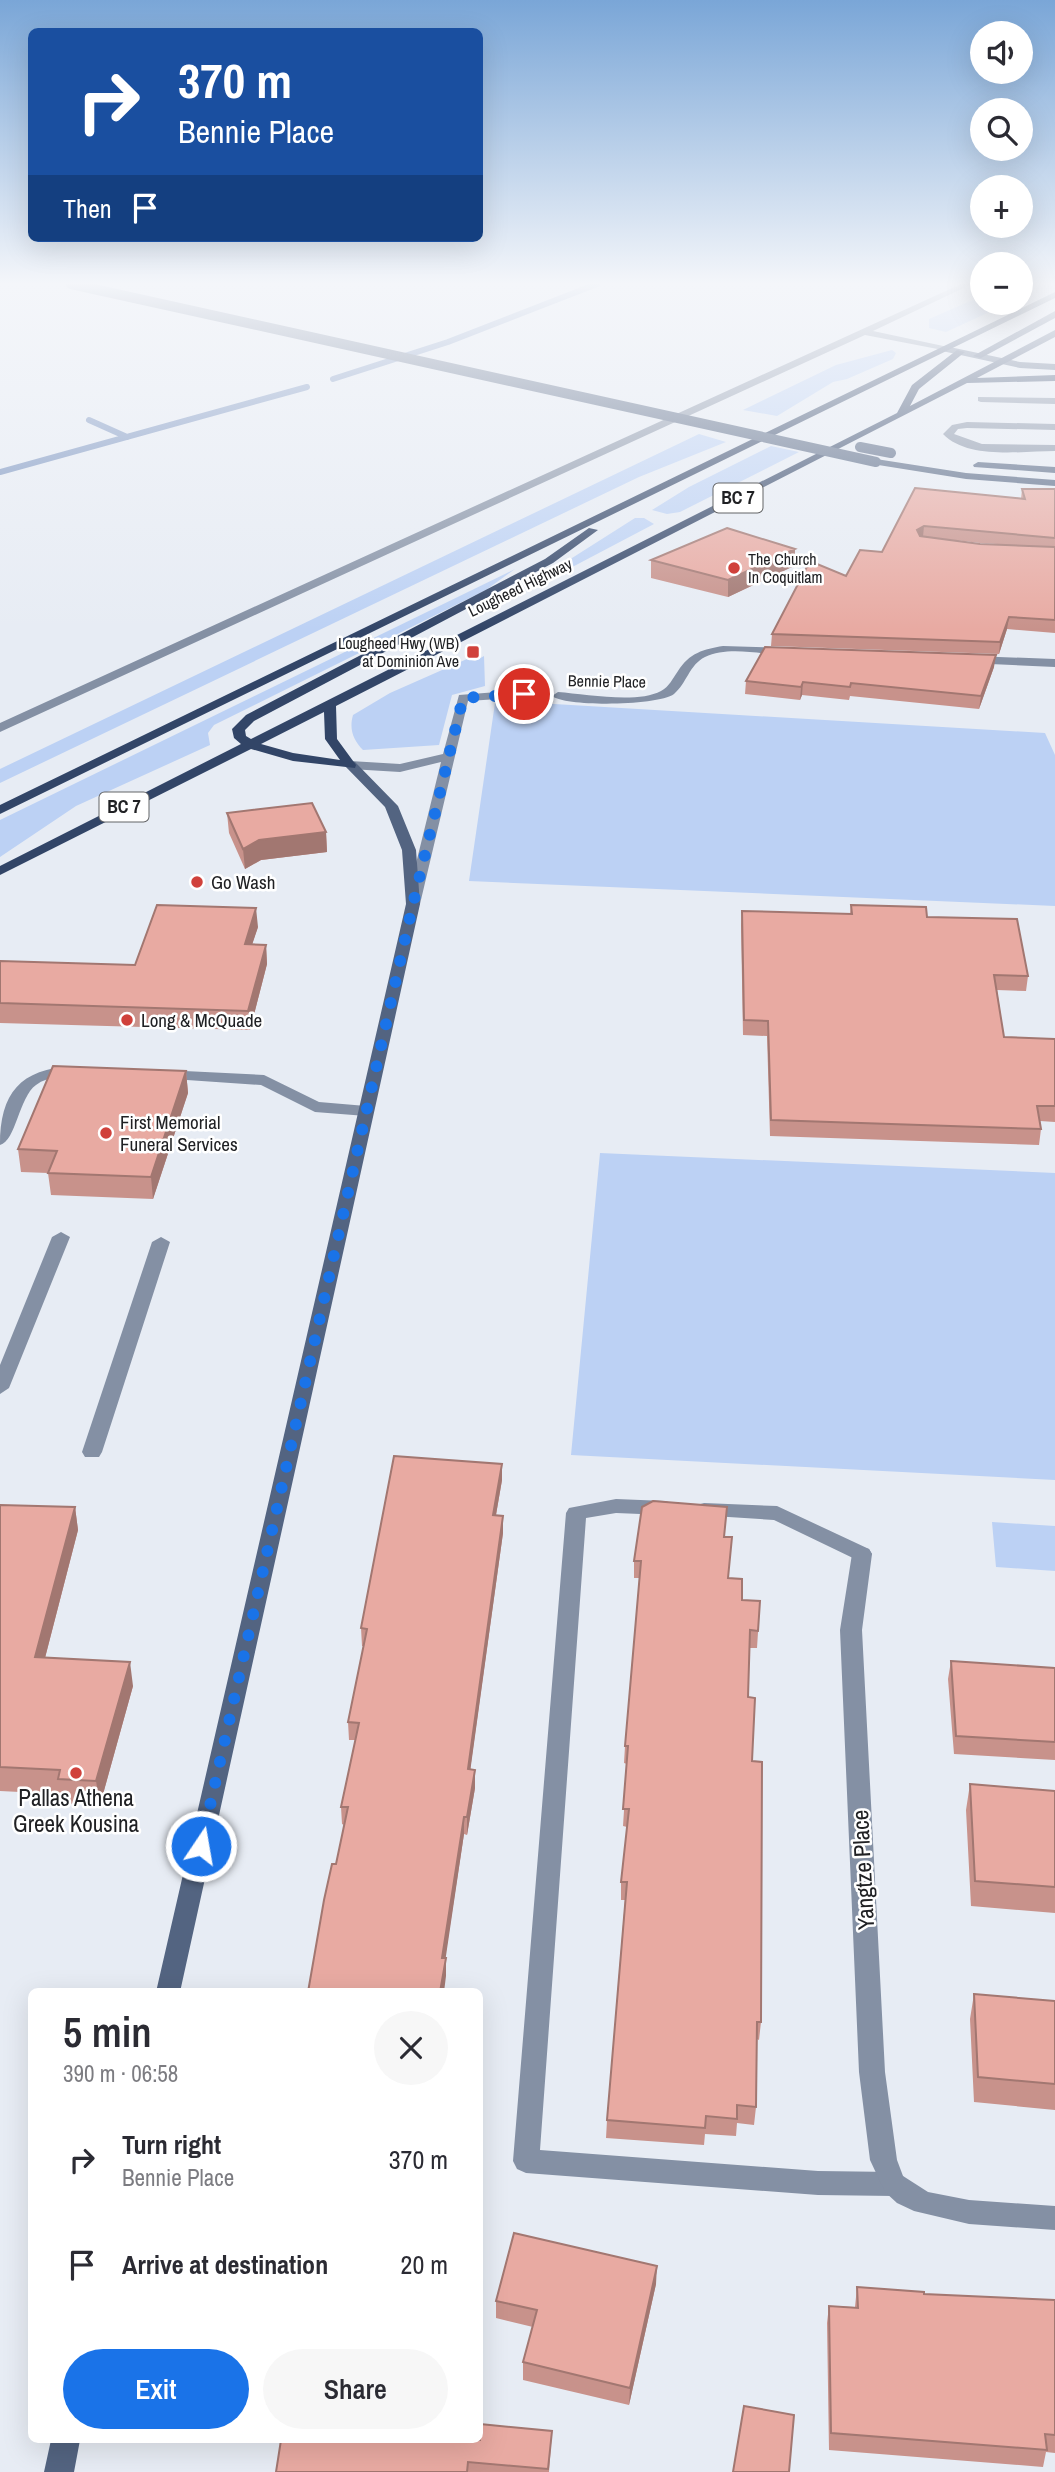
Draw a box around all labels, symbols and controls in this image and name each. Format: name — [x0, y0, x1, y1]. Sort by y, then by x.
map controls — [970, 21, 1033, 315]
button: sound — [970, 21, 1033, 84]
text: 370 m — [178, 47, 292, 113]
icon: right — [63, 56, 154, 147]
button: search — [970, 98, 1033, 161]
text: Bennie Place — [178, 110, 334, 153]
button: + — [970, 175, 1033, 238]
icon: arrive — [126, 189, 164, 227]
text: Then — [63, 191, 112, 226]
button: − — [970, 252, 1033, 315]
road number: BC 7 — [714, 484, 762, 512]
place label: The Church In Coquitlam — [748, 548, 822, 588]
street label: Lougheed Highway — [464, 552, 576, 622]
marker: The Church In Coquitlam — [726, 560, 742, 576]
place label: Lougheed Hwy (WB) at Dominion Ave — [338, 632, 459, 672]
marker: Lougheed Hwy (WB) at Dominion Ave — [465, 644, 481, 660]
pin — [494, 664, 554, 724]
street label: Bennie Place — [568, 669, 646, 693]
icon: arrive — [505, 675, 543, 713]
road number: BC 7 — [100, 792, 148, 822]
place label: Go Wash — [211, 869, 275, 895]
marker: Go Wash — [189, 874, 205, 890]
place label: Long & McQuade — [141, 1007, 262, 1033]
marker: Long & McQuade — [119, 1012, 135, 1028]
place label: First Memorial Funeral Services — [120, 1109, 238, 1157]
marker: First Memorial Funeral Services — [98, 1125, 114, 1141]
marker: Pallas Athena Greek Kousina — [68, 1765, 84, 1781]
place label: Pallas Athena Greek Kousina — [13, 1782, 139, 1839]
position arrow — [164, 1809, 238, 1883]
street label: Yangtze Place — [844, 1809, 881, 1931]
text: 5 min — [63, 2004, 152, 2060]
button: close — [374, 2011, 448, 2085]
text: 390 m · 06:58 — [63, 2058, 178, 2089]
text: Turn right — [122, 2127, 221, 2162]
icon: right — [63, 2141, 101, 2179]
text: 370 m — [389, 2142, 448, 2177]
text: Bennie Place — [122, 2162, 234, 2193]
icon: arrive — [63, 2246, 101, 2284]
text: Arrive at destination — [122, 2247, 328, 2282]
text: 20 m — [401, 2247, 448, 2282]
button: Exit — [63, 2349, 249, 2429]
button: Share — [263, 2349, 448, 2429]

